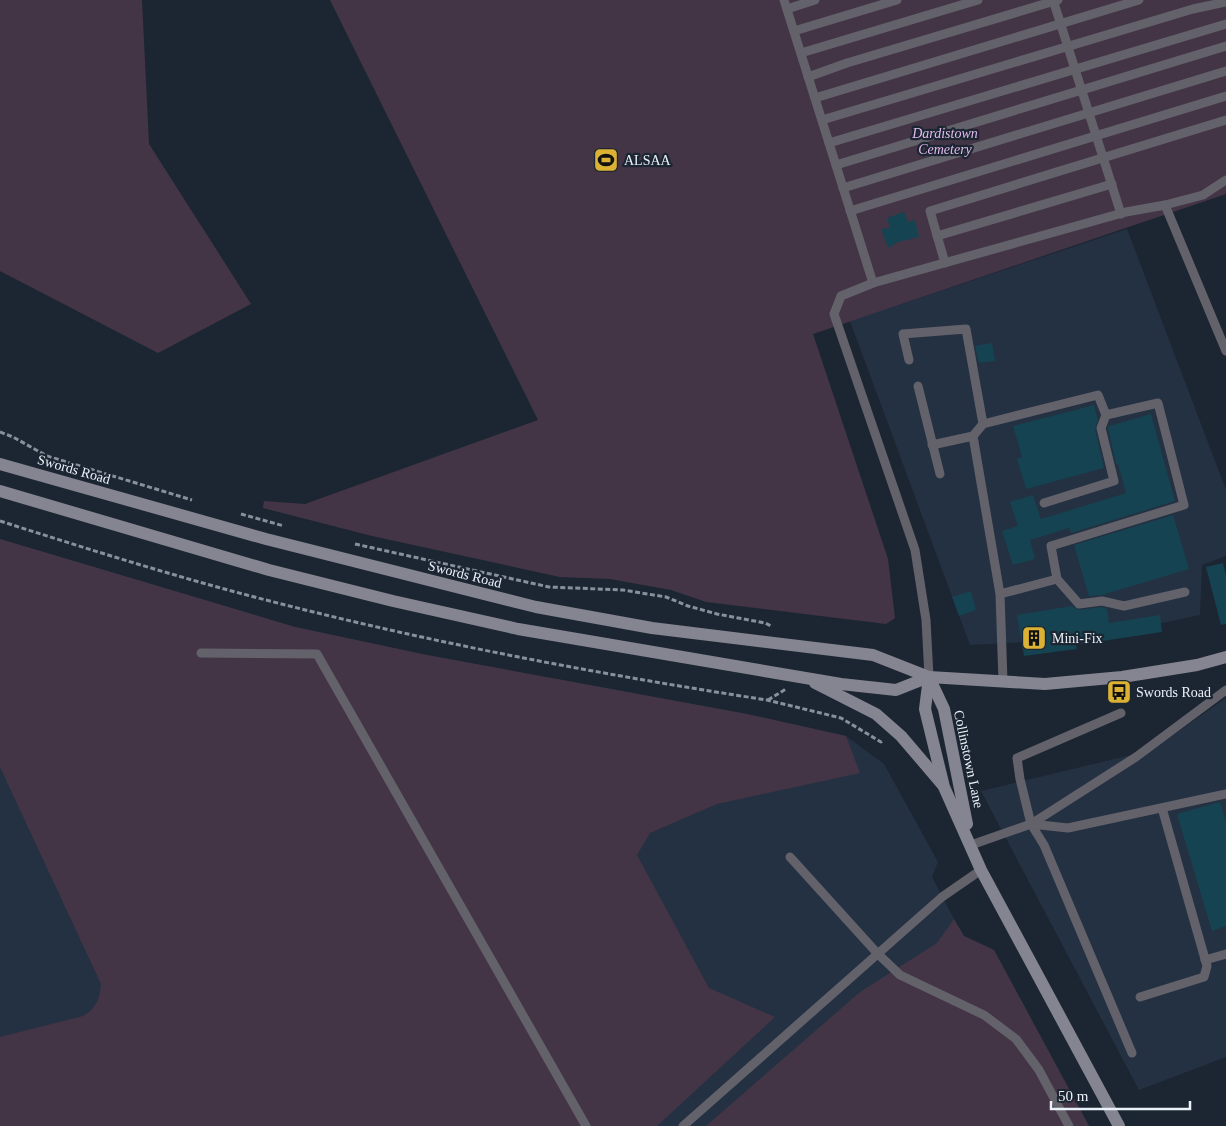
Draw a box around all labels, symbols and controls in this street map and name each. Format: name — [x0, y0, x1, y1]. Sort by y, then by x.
park label: Dardistown Cemetery — [911, 126, 978, 157]
sports icon: ALSAA — [593, 147, 619, 173]
place label: ALSAA — [624, 153, 672, 168]
street label: Swords Road — [36, 452, 112, 487]
street label: Swords Road — [427, 558, 503, 591]
building icon: Mini-Fix — [1021, 625, 1047, 651]
place label: Mini-Fix — [1052, 631, 1103, 646]
bus stop icon: Swords Road — [1106, 679, 1132, 705]
place label: Swords Road — [1136, 685, 1211, 700]
street label: Collinstown Lane — [951, 709, 986, 810]
scale bar — [1051, 1078, 1190, 1110]
text: 50 m — [1058, 1088, 1089, 1104]

